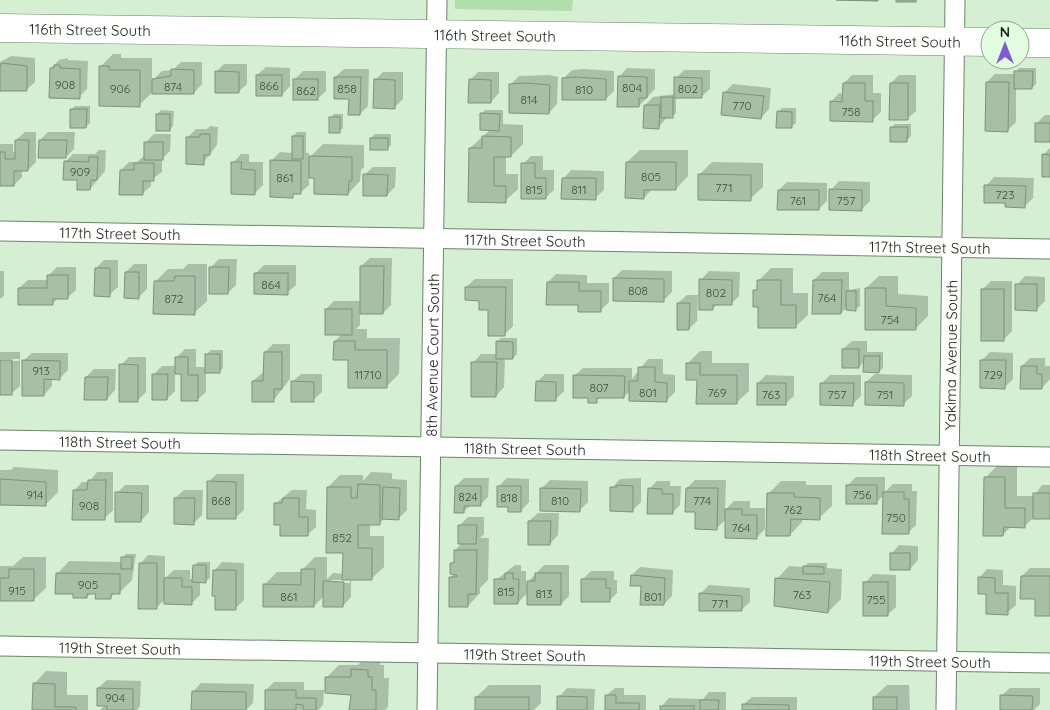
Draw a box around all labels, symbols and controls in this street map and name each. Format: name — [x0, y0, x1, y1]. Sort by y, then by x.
street label: 116th Street South — [29, 19, 151, 40]
north arrow — [980, 20, 1030, 70]
text: N — [1000, 23, 1010, 41]
street label: 116th Street South — [434, 25, 556, 45]
street label: 116th Street South — [839, 30, 961, 51]
house number: 908 — [55, 77, 75, 92]
house number: 866 — [259, 78, 279, 93]
house number: 874 — [164, 79, 182, 94]
house number: 804 — [622, 80, 642, 95]
house number: 906 — [110, 81, 131, 96]
house number: 858 — [337, 81, 357, 96]
house number: 802 — [678, 81, 698, 96]
house number: 810 — [575, 82, 593, 97]
house number: 862 — [296, 83, 316, 98]
house number: 814 — [520, 92, 538, 107]
house number: 770 — [732, 98, 752, 113]
house number: 758 — [841, 104, 861, 119]
house number: 909 — [70, 164, 91, 179]
house number: 805 — [641, 169, 661, 184]
house number: 861 — [276, 170, 294, 185]
house number: 771 — [715, 180, 733, 195]
house number: 815 — [525, 182, 543, 197]
house number: 811 — [571, 182, 587, 197]
house number: 723 — [995, 187, 1015, 202]
house number: 761 — [790, 193, 806, 208]
house number: 757 — [837, 193, 855, 208]
street label: 117th Street South — [59, 223, 181, 244]
street label: 117th Street South — [464, 229, 586, 251]
street label: 117th Street South — [869, 236, 991, 257]
street label: 8th Avenue Court South — [421, 273, 443, 437]
house number: 864 — [261, 277, 281, 292]
street label: Yakima Avenue South — [940, 280, 961, 430]
house number: 808 — [628, 283, 648, 298]
house number: 802 — [706, 285, 726, 300]
house number: 764 — [818, 290, 836, 305]
house number: 872 — [165, 291, 184, 306]
house number: 754 — [880, 312, 900, 327]
house number: 913 — [32, 363, 50, 378]
house number: 11710 — [354, 367, 382, 382]
house number: 729 — [983, 367, 1003, 382]
house number: 807 — [589, 380, 609, 395]
house number: 801 — [639, 385, 657, 400]
house number: 769 — [708, 385, 727, 400]
house number: 763 — [762, 387, 780, 402]
house number: 757 — [828, 387, 846, 402]
house number: 751 — [876, 387, 894, 402]
street label: 118th Street South — [59, 431, 181, 452]
street label: 118th Street South — [464, 438, 586, 459]
street label: 118th Street South — [869, 445, 991, 466]
house number: 914 — [26, 487, 44, 502]
house number: 756 — [852, 487, 872, 502]
house number: 824 — [458, 489, 478, 504]
house number: 818 — [500, 490, 518, 505]
house number: 868 — [211, 493, 231, 508]
house number: 810 — [551, 493, 569, 508]
house number: 774 — [693, 493, 711, 508]
house number: 908 — [79, 498, 99, 513]
house number: 762 — [784, 502, 803, 517]
house number: 750 — [886, 510, 906, 525]
house number: 764 — [732, 520, 750, 535]
house number: 852 — [332, 530, 352, 545]
house number: 905 — [78, 577, 98, 592]
house number: 915 — [8, 583, 26, 598]
house number: 815 — [497, 584, 515, 599]
house number: 813 — [535, 586, 553, 601]
house number: 763 — [793, 587, 811, 602]
house number: 861 — [280, 589, 298, 604]
house number: 801 — [644, 589, 662, 604]
house number: 755 — [866, 592, 886, 607]
house number: 771 — [711, 596, 729, 611]
street label: 119th Street South — [59, 637, 181, 658]
street label: 119th Street South — [464, 644, 586, 665]
street label: 119th Street South — [869, 651, 991, 672]
house number: 904 — [105, 690, 125, 705]

